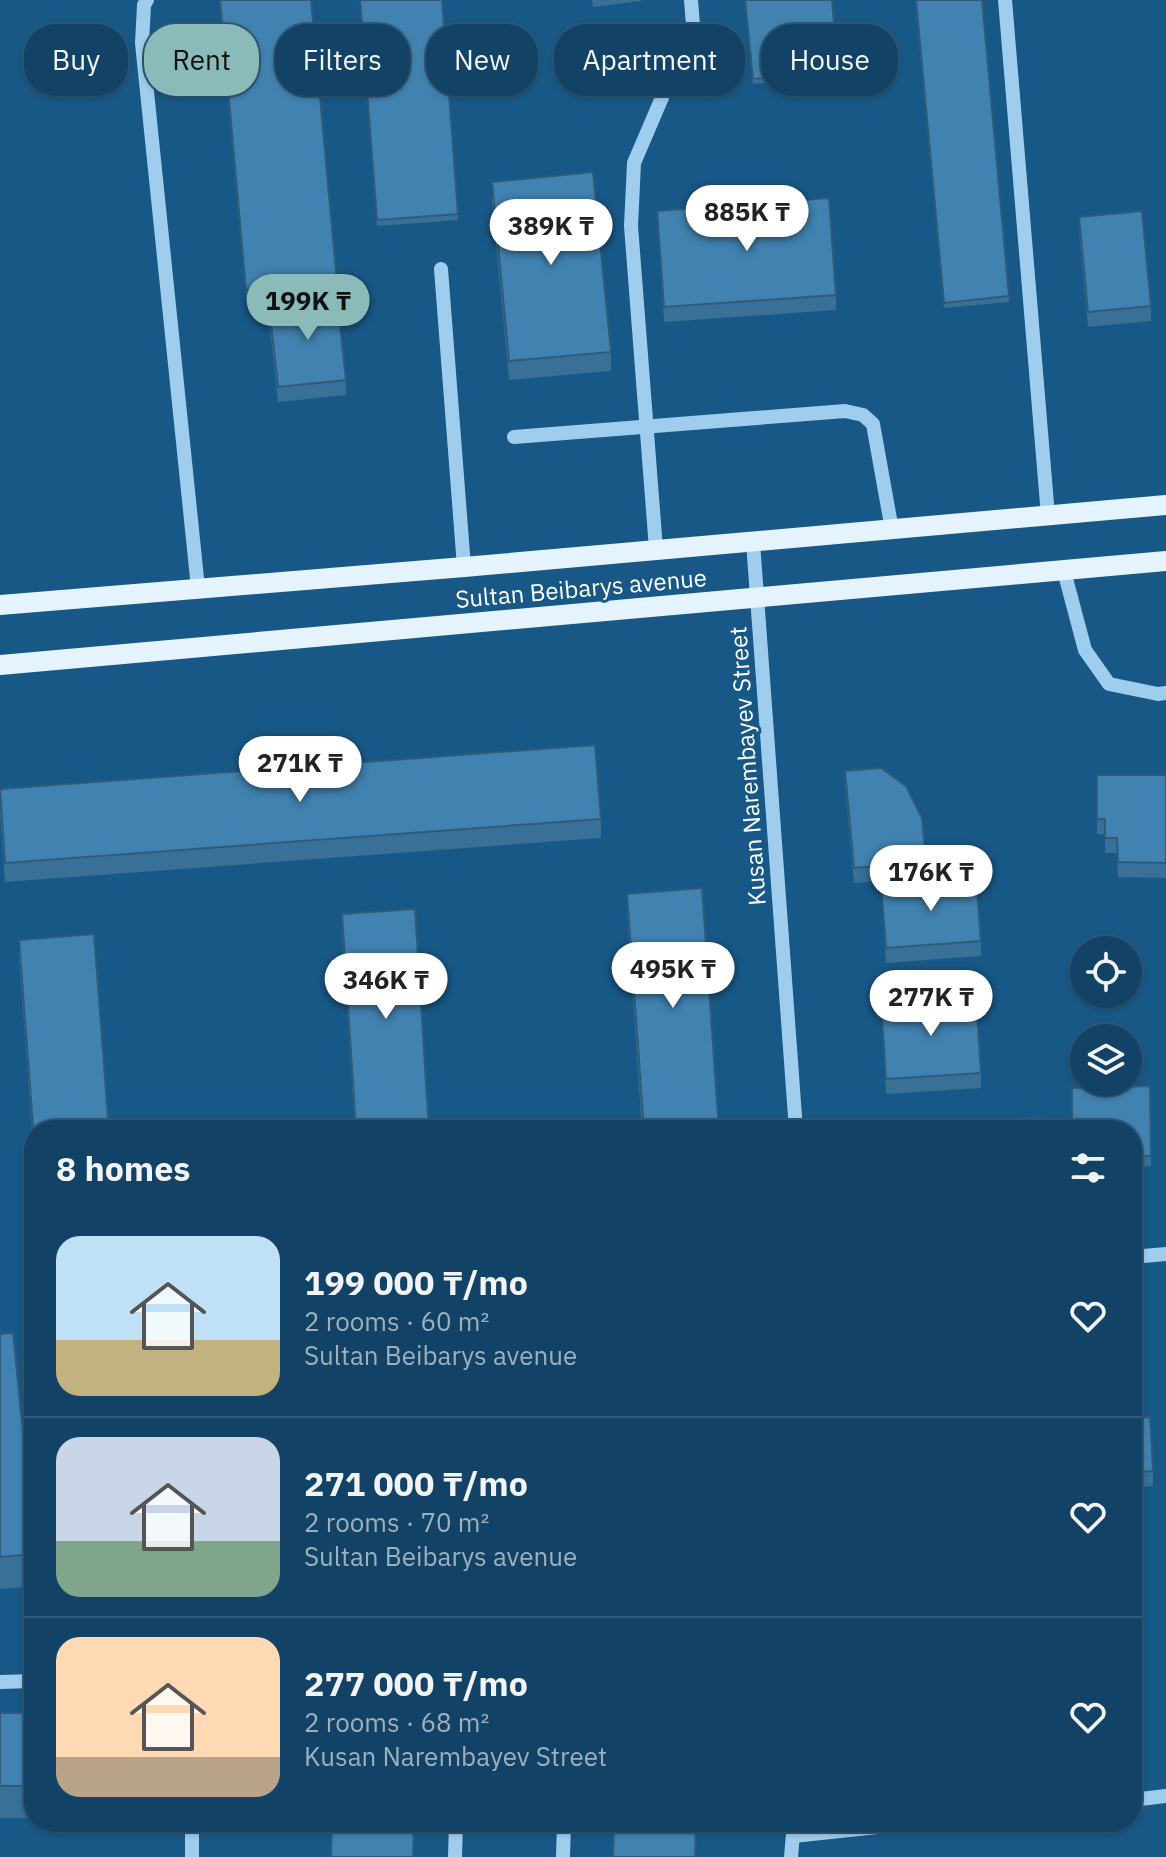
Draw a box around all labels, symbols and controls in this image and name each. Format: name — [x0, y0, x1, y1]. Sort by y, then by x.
chip: Buy — [24, 24, 128, 96]
chip: Rent — [144, 24, 259, 96]
chip: Filters — [275, 24, 410, 96]
chip: New — [426, 24, 538, 96]
chip: Apartment — [554, 24, 745, 96]
chip: House — [761, 24, 898, 96]
pin: 885K ₸ — [682, 185, 812, 253]
text: 885K ₸ — [704, 194, 790, 228]
pin: 389K ₸ — [486, 199, 616, 267]
text: 389K ₸ — [508, 208, 594, 242]
pin: 199K ₸ — [243, 274, 373, 342]
text: 199K ₸ — [265, 283, 351, 317]
street label: Sultan Beibarys avenue — [454, 561, 708, 615]
street label: Kusan Narembayev Street — [721, 625, 773, 907]
pin: 271K ₸ — [235, 736, 365, 804]
text: 271K ₸ — [257, 745, 343, 779]
pin: 176K ₸ — [866, 845, 996, 913]
text: 176K ₸ — [888, 854, 974, 888]
map controls — [1070, 936, 1142, 1096]
button: locate — [1070, 936, 1142, 1008]
pin: 495K ₸ — [608, 942, 738, 1010]
text: 495K ₸ — [630, 951, 716, 985]
pin: 346K ₸ — [321, 953, 451, 1021]
text: 346K ₸ — [343, 962, 429, 996]
pin: 277K ₸ — [866, 970, 996, 1038]
text: 277K ₸ — [888, 979, 974, 1013]
button: layers — [1070, 1024, 1142, 1096]
text: 8 homes — [56, 1146, 191, 1190]
icon: filters — [1066, 1146, 1110, 1190]
text: 199 000 ₸/mo — [304, 1260, 528, 1304]
icon: home — [120, 1268, 216, 1364]
icon: heart — [1066, 1294, 1110, 1338]
text: 2 rooms · 60 m² — [304, 1304, 489, 1338]
text: Sultan Beibarys avenue — [304, 1338, 577, 1372]
text: 271 000 ₸/mo — [304, 1461, 528, 1505]
icon: home — [120, 1469, 216, 1565]
icon: heart — [1066, 1495, 1110, 1539]
text: 2 rooms · 70 m² — [304, 1505, 489, 1539]
text: Sultan Beibarys avenue — [304, 1539, 577, 1573]
text: 277 000 ₸/mo — [304, 1661, 528, 1705]
icon: home — [120, 1669, 216, 1765]
icon: heart — [1066, 1695, 1110, 1739]
text: 2 rooms · 68 m² — [304, 1705, 489, 1739]
text: Kusan Narembayev Street — [304, 1739, 607, 1773]

